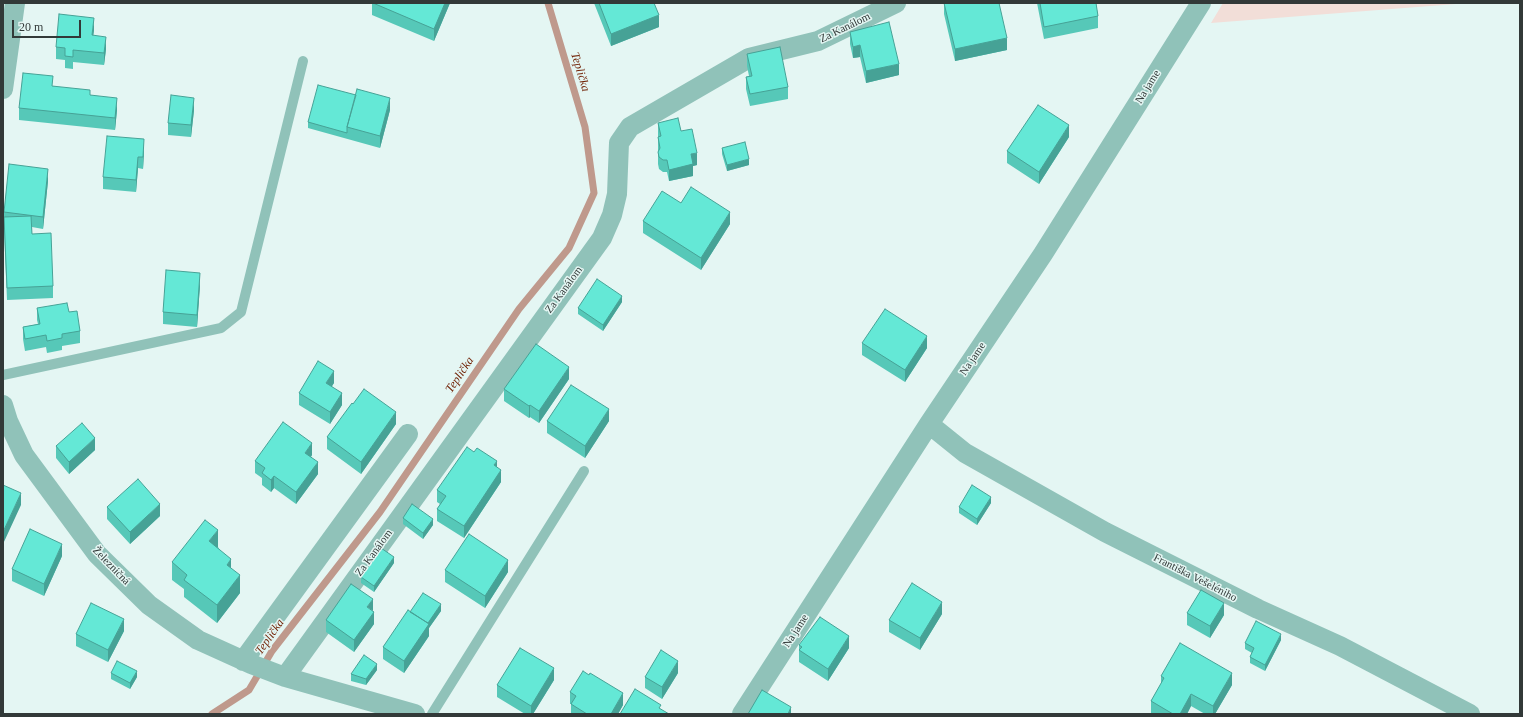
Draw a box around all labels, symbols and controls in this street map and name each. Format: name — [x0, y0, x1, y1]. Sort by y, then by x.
street label: Za Kanálom — [818, 10, 872, 46]
scale bar — [14, 12, 83, 38]
text: 20 m — [19, 20, 43, 34]
water label: Teplička — [567, 51, 593, 93]
street label: Na jame — [1133, 68, 1163, 106]
street label: Za Kanálom — [543, 264, 585, 316]
street label: Na jame — [957, 340, 989, 378]
water label: Teplička — [443, 354, 477, 396]
street label: Za Kanálom — [353, 527, 395, 579]
street label: Železničná — [89, 544, 133, 588]
street label: Františka Vešeléniho — [1151, 551, 1239, 605]
street label: Na jame — [780, 612, 812, 650]
water label: Teplička — [253, 616, 287, 658]

